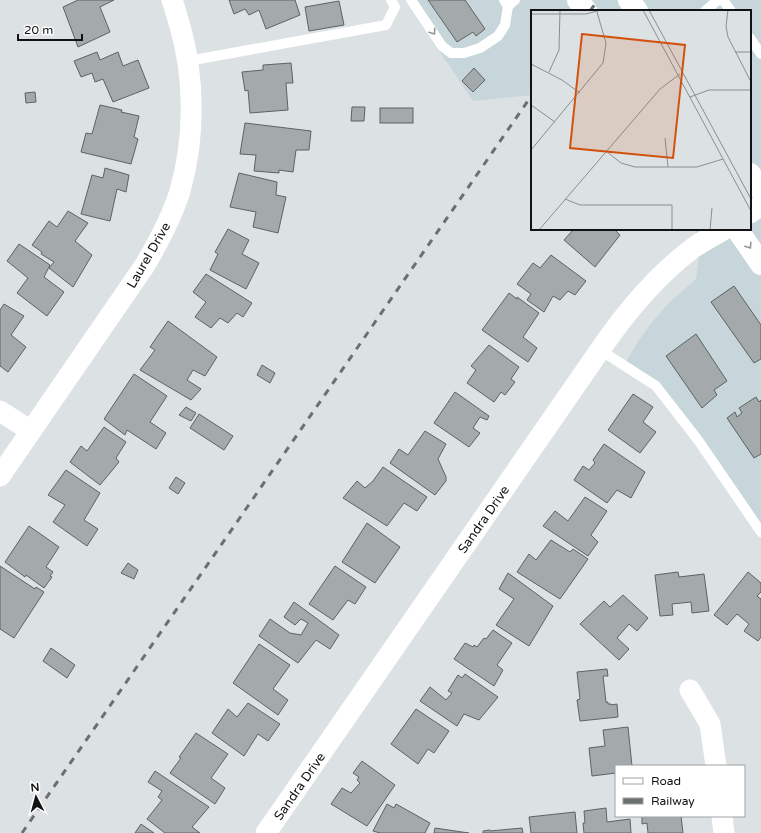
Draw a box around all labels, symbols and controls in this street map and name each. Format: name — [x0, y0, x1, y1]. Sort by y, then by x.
inset map — [531, 10, 751, 230]
scale bar — [18, 16, 82, 42]
text: 20 m — [24, 23, 53, 37]
one-way arrow — [428, 28, 435, 35]
street label: Laurel Drive — [124, 220, 174, 291]
one-way arrow — [744, 242, 751, 249]
street label: Sandra Drive — [455, 483, 513, 557]
street label: Sandra Drive — [271, 750, 329, 824]
legend — [615, 765, 745, 817]
text: Road — [651, 774, 681, 788]
north arrow — [16, 777, 56, 817]
text: N — [30, 781, 40, 794]
text: Railway — [651, 794, 695, 808]

